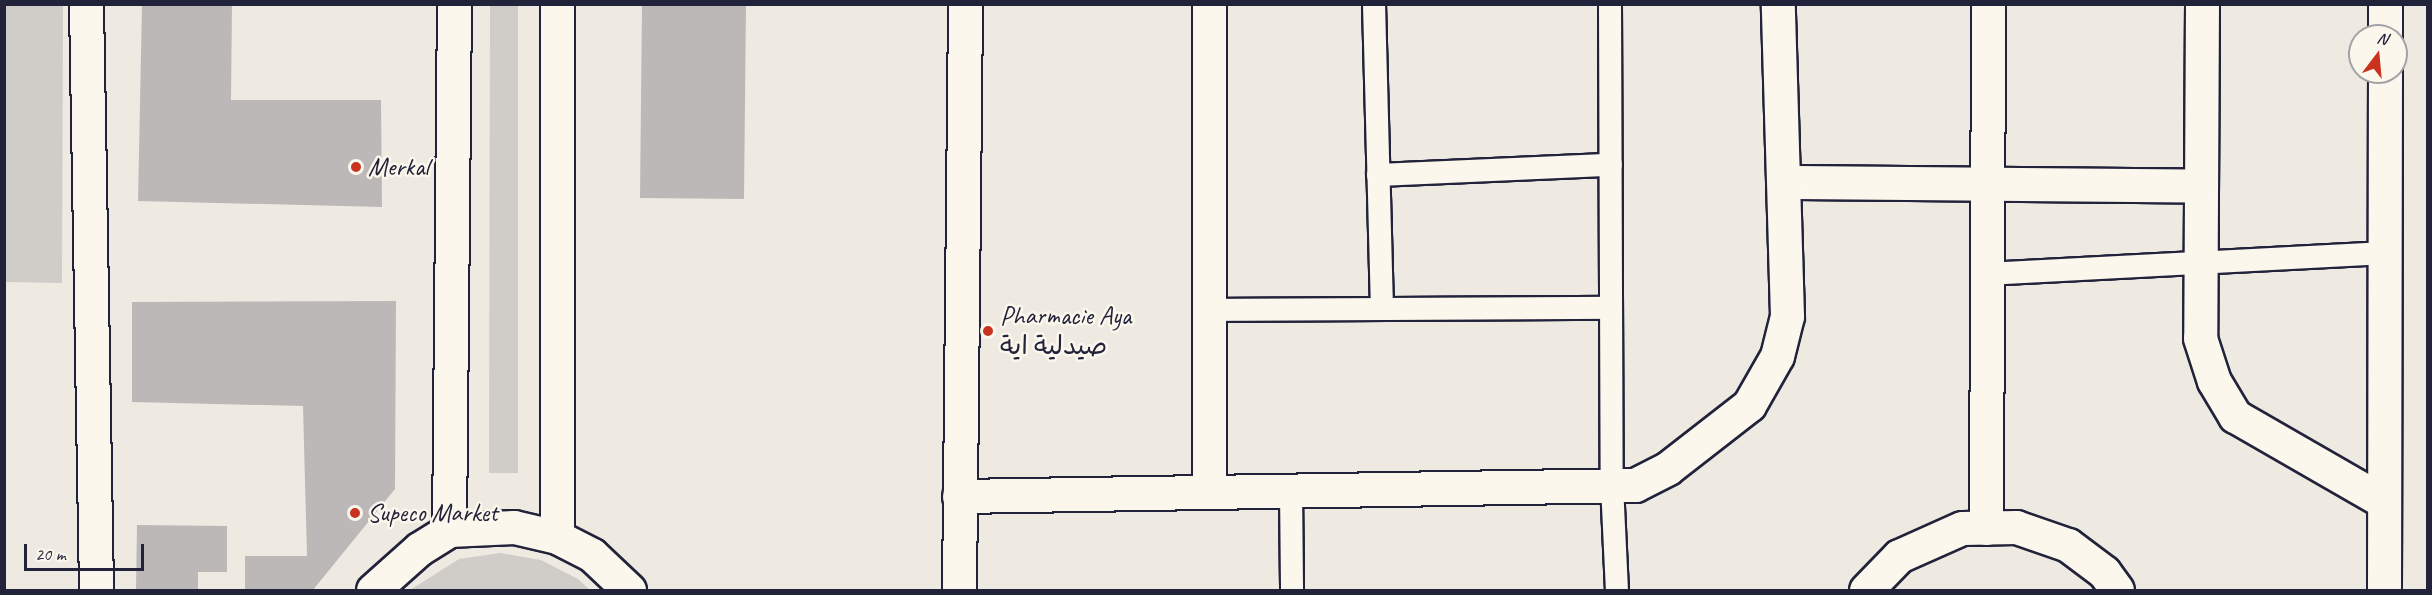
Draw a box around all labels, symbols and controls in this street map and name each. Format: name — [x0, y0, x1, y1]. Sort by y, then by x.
north arrow — [2348, 24, 2408, 84]
text: N — [2375, 28, 2390, 50]
place label: Merkal — [368, 151, 429, 183]
marker: Merkal — [349, 160, 363, 174]
place label: Pharmacie Aya صيدلية اية — [1000, 300, 1132, 362]
marker: Pharmacie Aya صيدلية اية — [981, 324, 995, 338]
place label: Supeco Market — [367, 497, 498, 529]
marker: Supeco Market — [348, 506, 362, 520]
scale bar — [27, 532, 147, 570]
text: 20 m — [35, 543, 66, 565]

